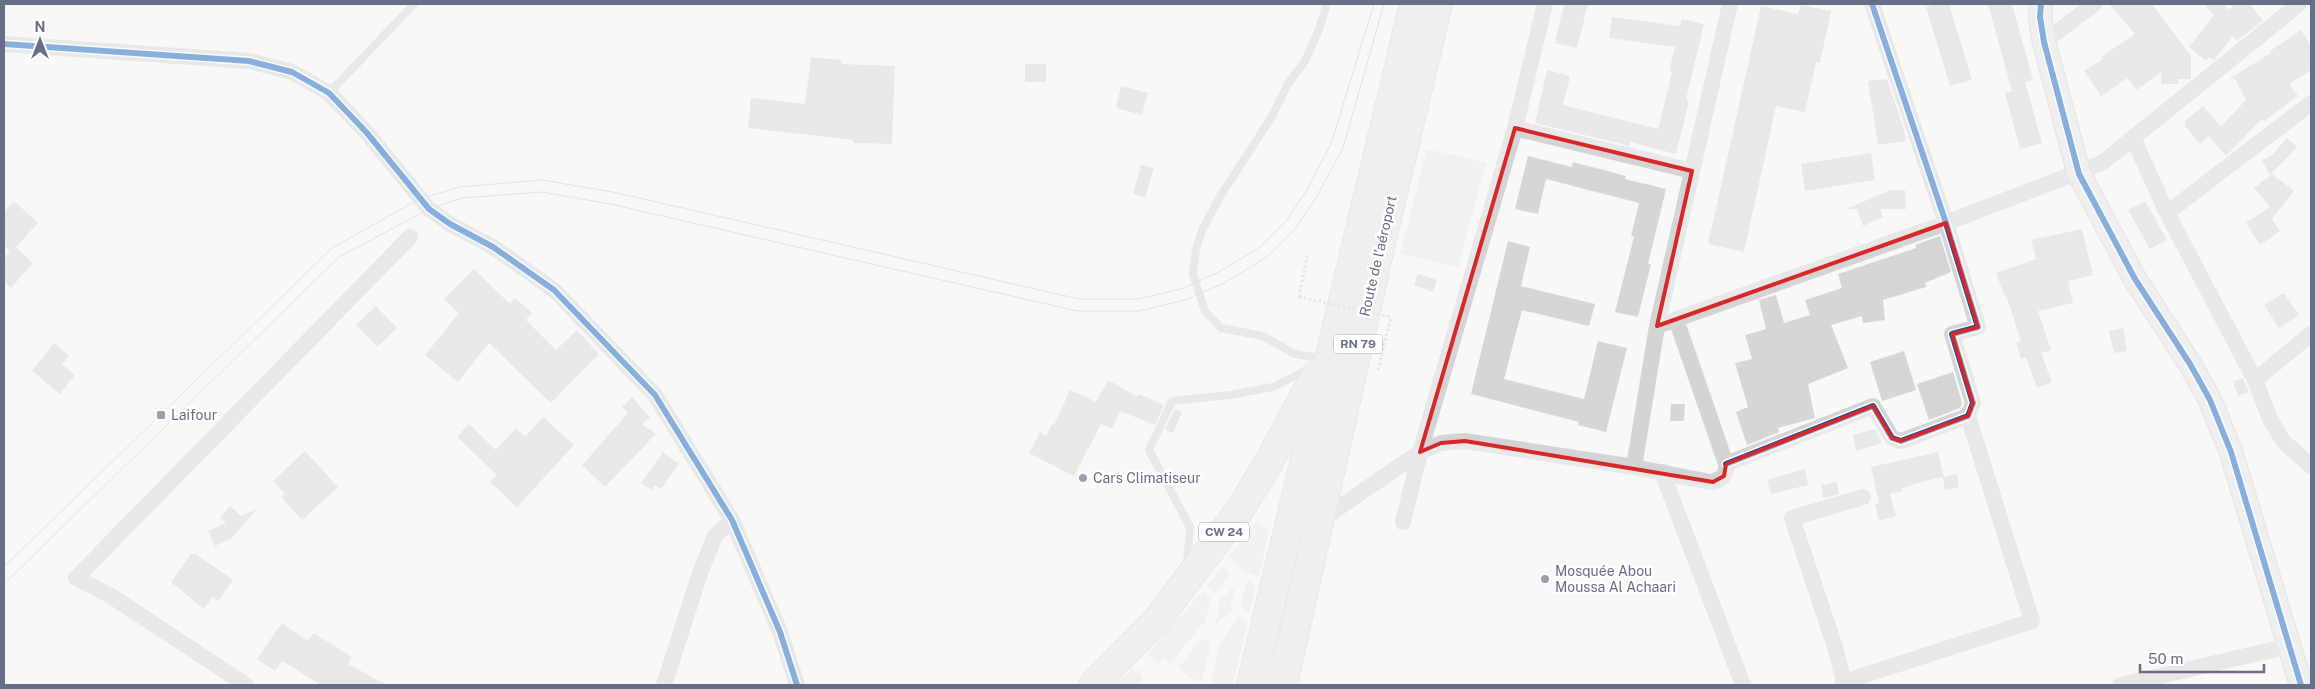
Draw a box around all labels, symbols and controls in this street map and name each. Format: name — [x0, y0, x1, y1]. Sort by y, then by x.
north arrow — [15, 15, 65, 65]
text: N — [35, 19, 45, 35]
street label: Route de l'aéroport — [1356, 194, 1400, 318]
road number: RN 79 — [1334, 334, 1382, 354]
place label: Laifour — [171, 407, 217, 423]
marker: Laifour — [155, 409, 167, 421]
place label: Cars Climatiseur — [1093, 470, 1201, 486]
marker: Cars Climatiseur — [1077, 472, 1089, 484]
road number: CW 24 — [1199, 522, 1249, 542]
place label: Mosquée Abou Moussa Al Achaari — [1555, 563, 1676, 595]
marker: Mosquée Abou Moussa Al Achaari — [1539, 573, 1551, 585]
scale bar — [2140, 642, 2264, 674]
text: 50 m — [2148, 650, 2183, 667]

